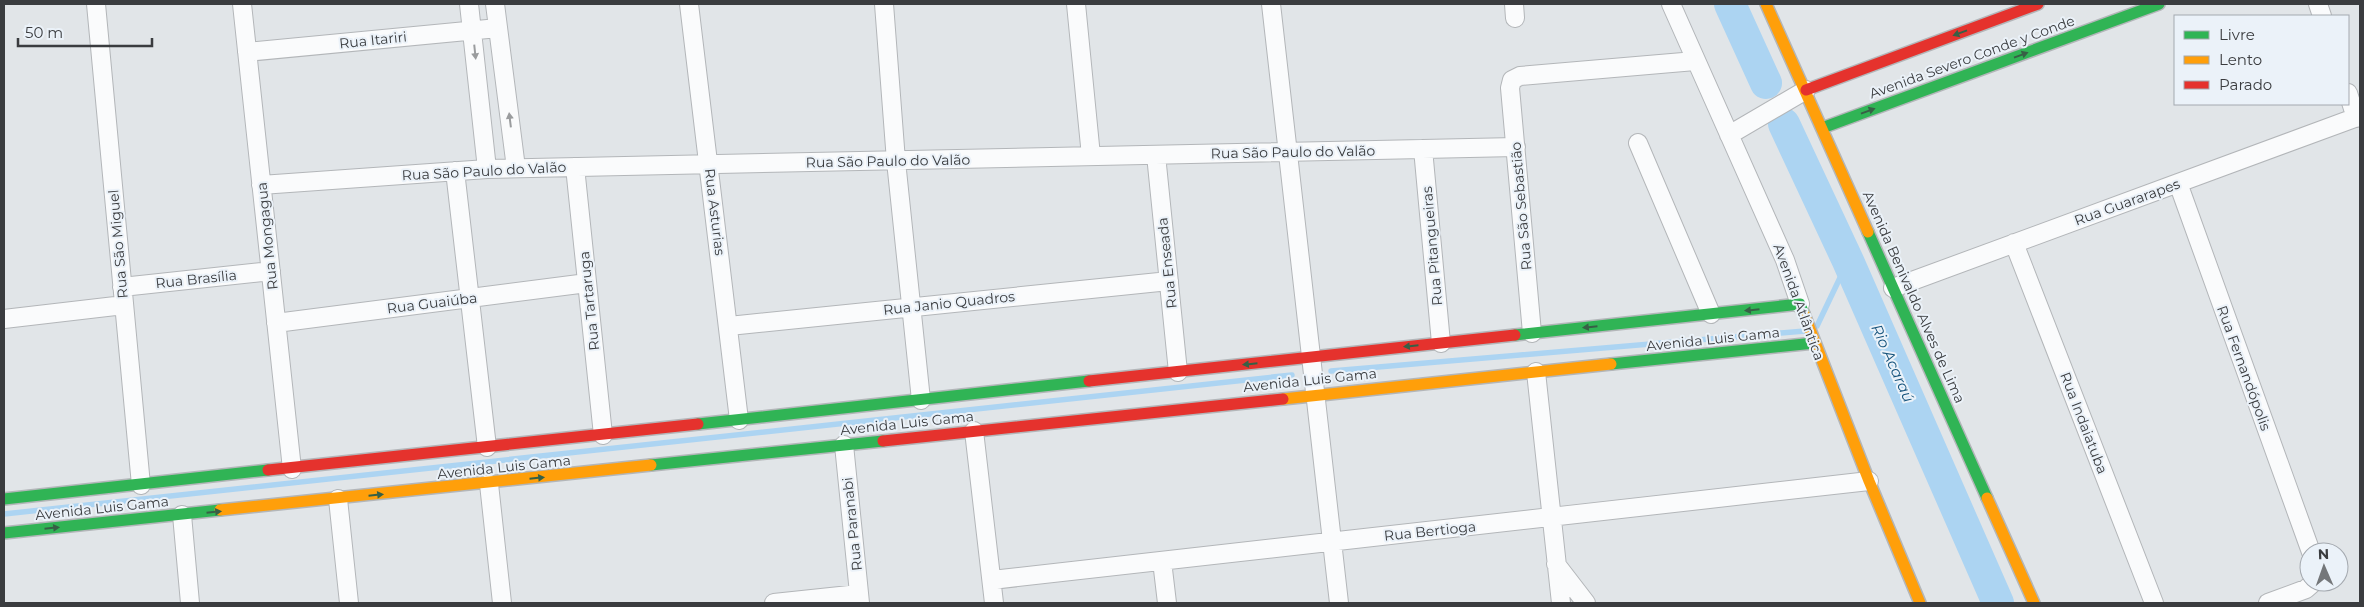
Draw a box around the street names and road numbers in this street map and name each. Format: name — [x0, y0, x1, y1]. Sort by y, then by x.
street label: Avenida Severo Conde y Conde — [1867, 11, 2077, 103]
street label: Rua Itariri — [338, 28, 408, 52]
street label: Rua São Sebastião — [1506, 141, 1536, 271]
street label: Rua São Paulo do Valão — [1211, 142, 1376, 162]
street label: Rua São Paulo do Valão — [806, 151, 971, 171]
street label: Rua São Paulo do Valão — [401, 158, 567, 184]
street label: Rua Asturias — [701, 167, 729, 257]
street label: Rua Guararapes — [2072, 174, 2183, 229]
street label: Rua Mongagua — [252, 181, 282, 291]
street label: Rua Pitangueiras — [1418, 185, 1446, 306]
street label: Avenida Benivaldo Alves de Lima — [1859, 188, 1969, 406]
street label: Rua São Miguel — [104, 189, 132, 299]
street label: Rua Enseada — [1153, 217, 1181, 309]
street label: Avenida Atlântica — [1770, 241, 1828, 363]
street label: Rua Tartaruga — [575, 250, 603, 352]
street label: Rua Brasília — [154, 266, 238, 292]
street label: Rua Janio Quadros — [882, 287, 1016, 319]
street label: Rua Guaiúba — [386, 289, 478, 317]
street label: Rua Fernandópolis — [2213, 303, 2275, 433]
street label: Avenida Luis Gama — [1645, 323, 1781, 355]
street label: Avenida Luis Gama — [1242, 364, 1378, 396]
street label: Rua Indaiatuba — [2056, 369, 2112, 477]
street label: Avenida Luis Gama — [839, 407, 975, 439]
street label: Avenida Luis Gama — [436, 451, 572, 483]
street label: Rua Paranabi — [838, 476, 866, 572]
street label: Avenida Luis Gama — [34, 492, 170, 524]
street label: Rua Bertioga — [1383, 517, 1477, 545]

